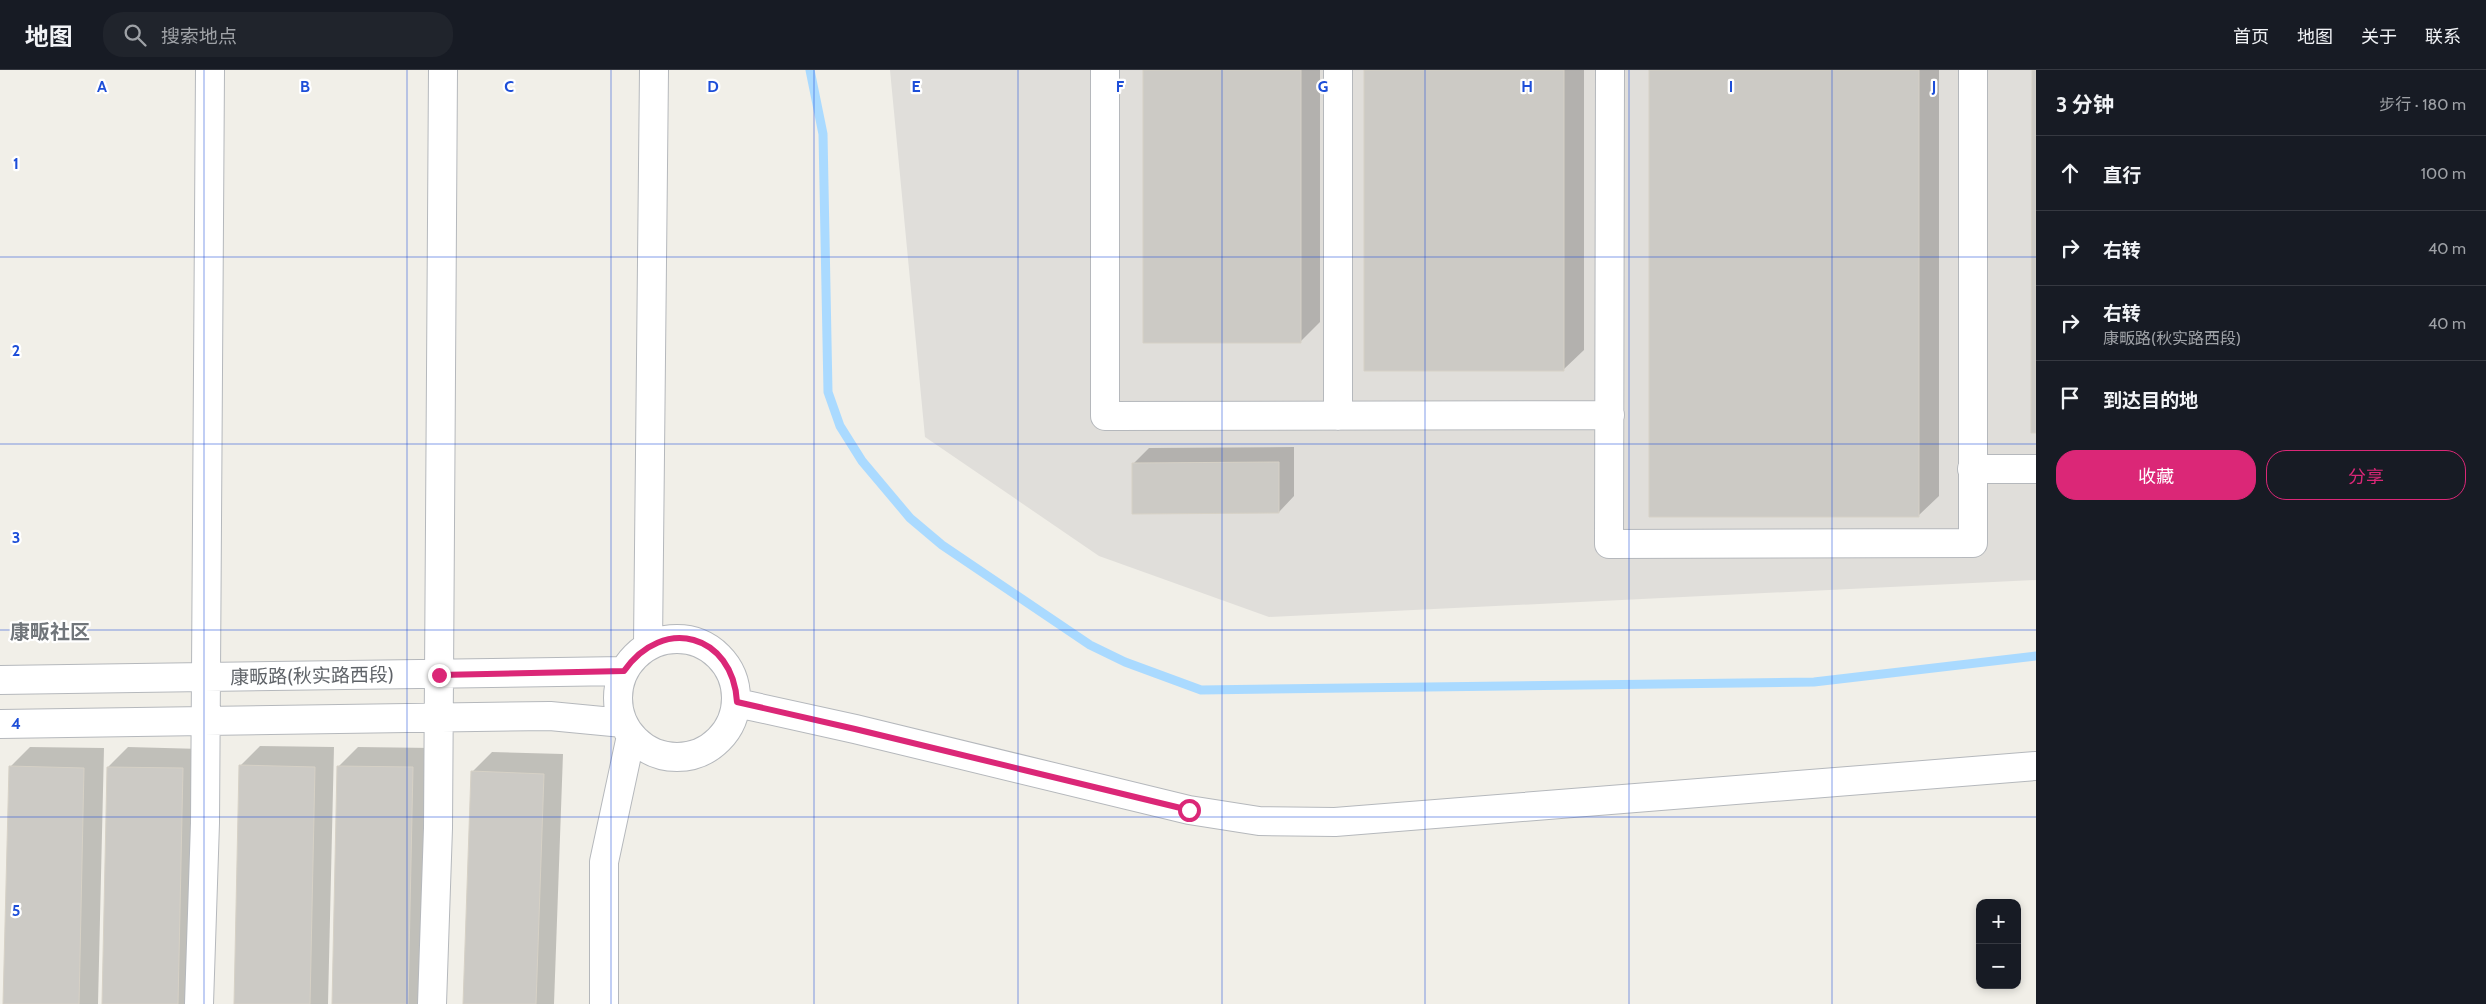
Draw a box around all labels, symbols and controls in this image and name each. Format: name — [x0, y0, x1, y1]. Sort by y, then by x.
search box — [103, 12, 453, 57]
icon: search — [121, 21, 149, 49]
text: 地图 — [25, 22, 73, 51]
text: 搜索地点 — [161, 25, 237, 48]
text: 首页 — [2233, 26, 2269, 48]
text: 地图 — [2297, 26, 2333, 48]
text: 关于 — [2361, 26, 2397, 48]
text: 联系 — [2425, 26, 2461, 48]
text: A — [97, 77, 107, 96]
text: B — [300, 77, 310, 96]
text: C — [504, 77, 514, 96]
text: D — [707, 77, 719, 96]
text: E — [911, 77, 921, 96]
text: F — [1116, 77, 1125, 96]
text: G — [1318, 77, 1328, 96]
text: H — [1521, 77, 1533, 96]
text: I — [1729, 77, 1733, 96]
text: J — [1931, 77, 1936, 96]
text: 3 分钟 — [2056, 92, 2114, 117]
text: 步行 · 180 m — [2379, 95, 2466, 114]
text: 1 — [13, 154, 19, 173]
icon: ahead — [2056, 159, 2084, 187]
text: 直行 — [2103, 164, 2141, 187]
text: 100 m — [2421, 164, 2466, 183]
icon: right — [2056, 234, 2084, 262]
text: 右转 — [2103, 239, 2141, 262]
text: 40 m — [2428, 239, 2466, 258]
text: 右转 — [2103, 302, 2141, 325]
icon: right — [2056, 309, 2084, 337]
text: 40 m — [2428, 314, 2466, 333]
text: 康畈路(秋实路西段) — [2103, 329, 2241, 348]
text: 2 — [12, 341, 20, 360]
icon: arrive — [2056, 384, 2084, 412]
text: 到达目的地 — [2103, 389, 2198, 412]
button: 收藏 — [2056, 450, 2256, 500]
button: 分享 — [2266, 450, 2466, 500]
text: 3 — [12, 528, 20, 547]
district label: 康畈社区 — [10, 620, 90, 644]
street label: 康畈路(秋实路西段) — [230, 663, 394, 689]
route end — [428, 664, 451, 687]
text: 4 — [11, 714, 21, 733]
route start — [1178, 799, 1201, 822]
map controls — [1976, 899, 2021, 989]
button: + — [1976, 899, 2021, 944]
text: 5 — [12, 901, 20, 920]
button: − — [1976, 944, 2021, 989]

